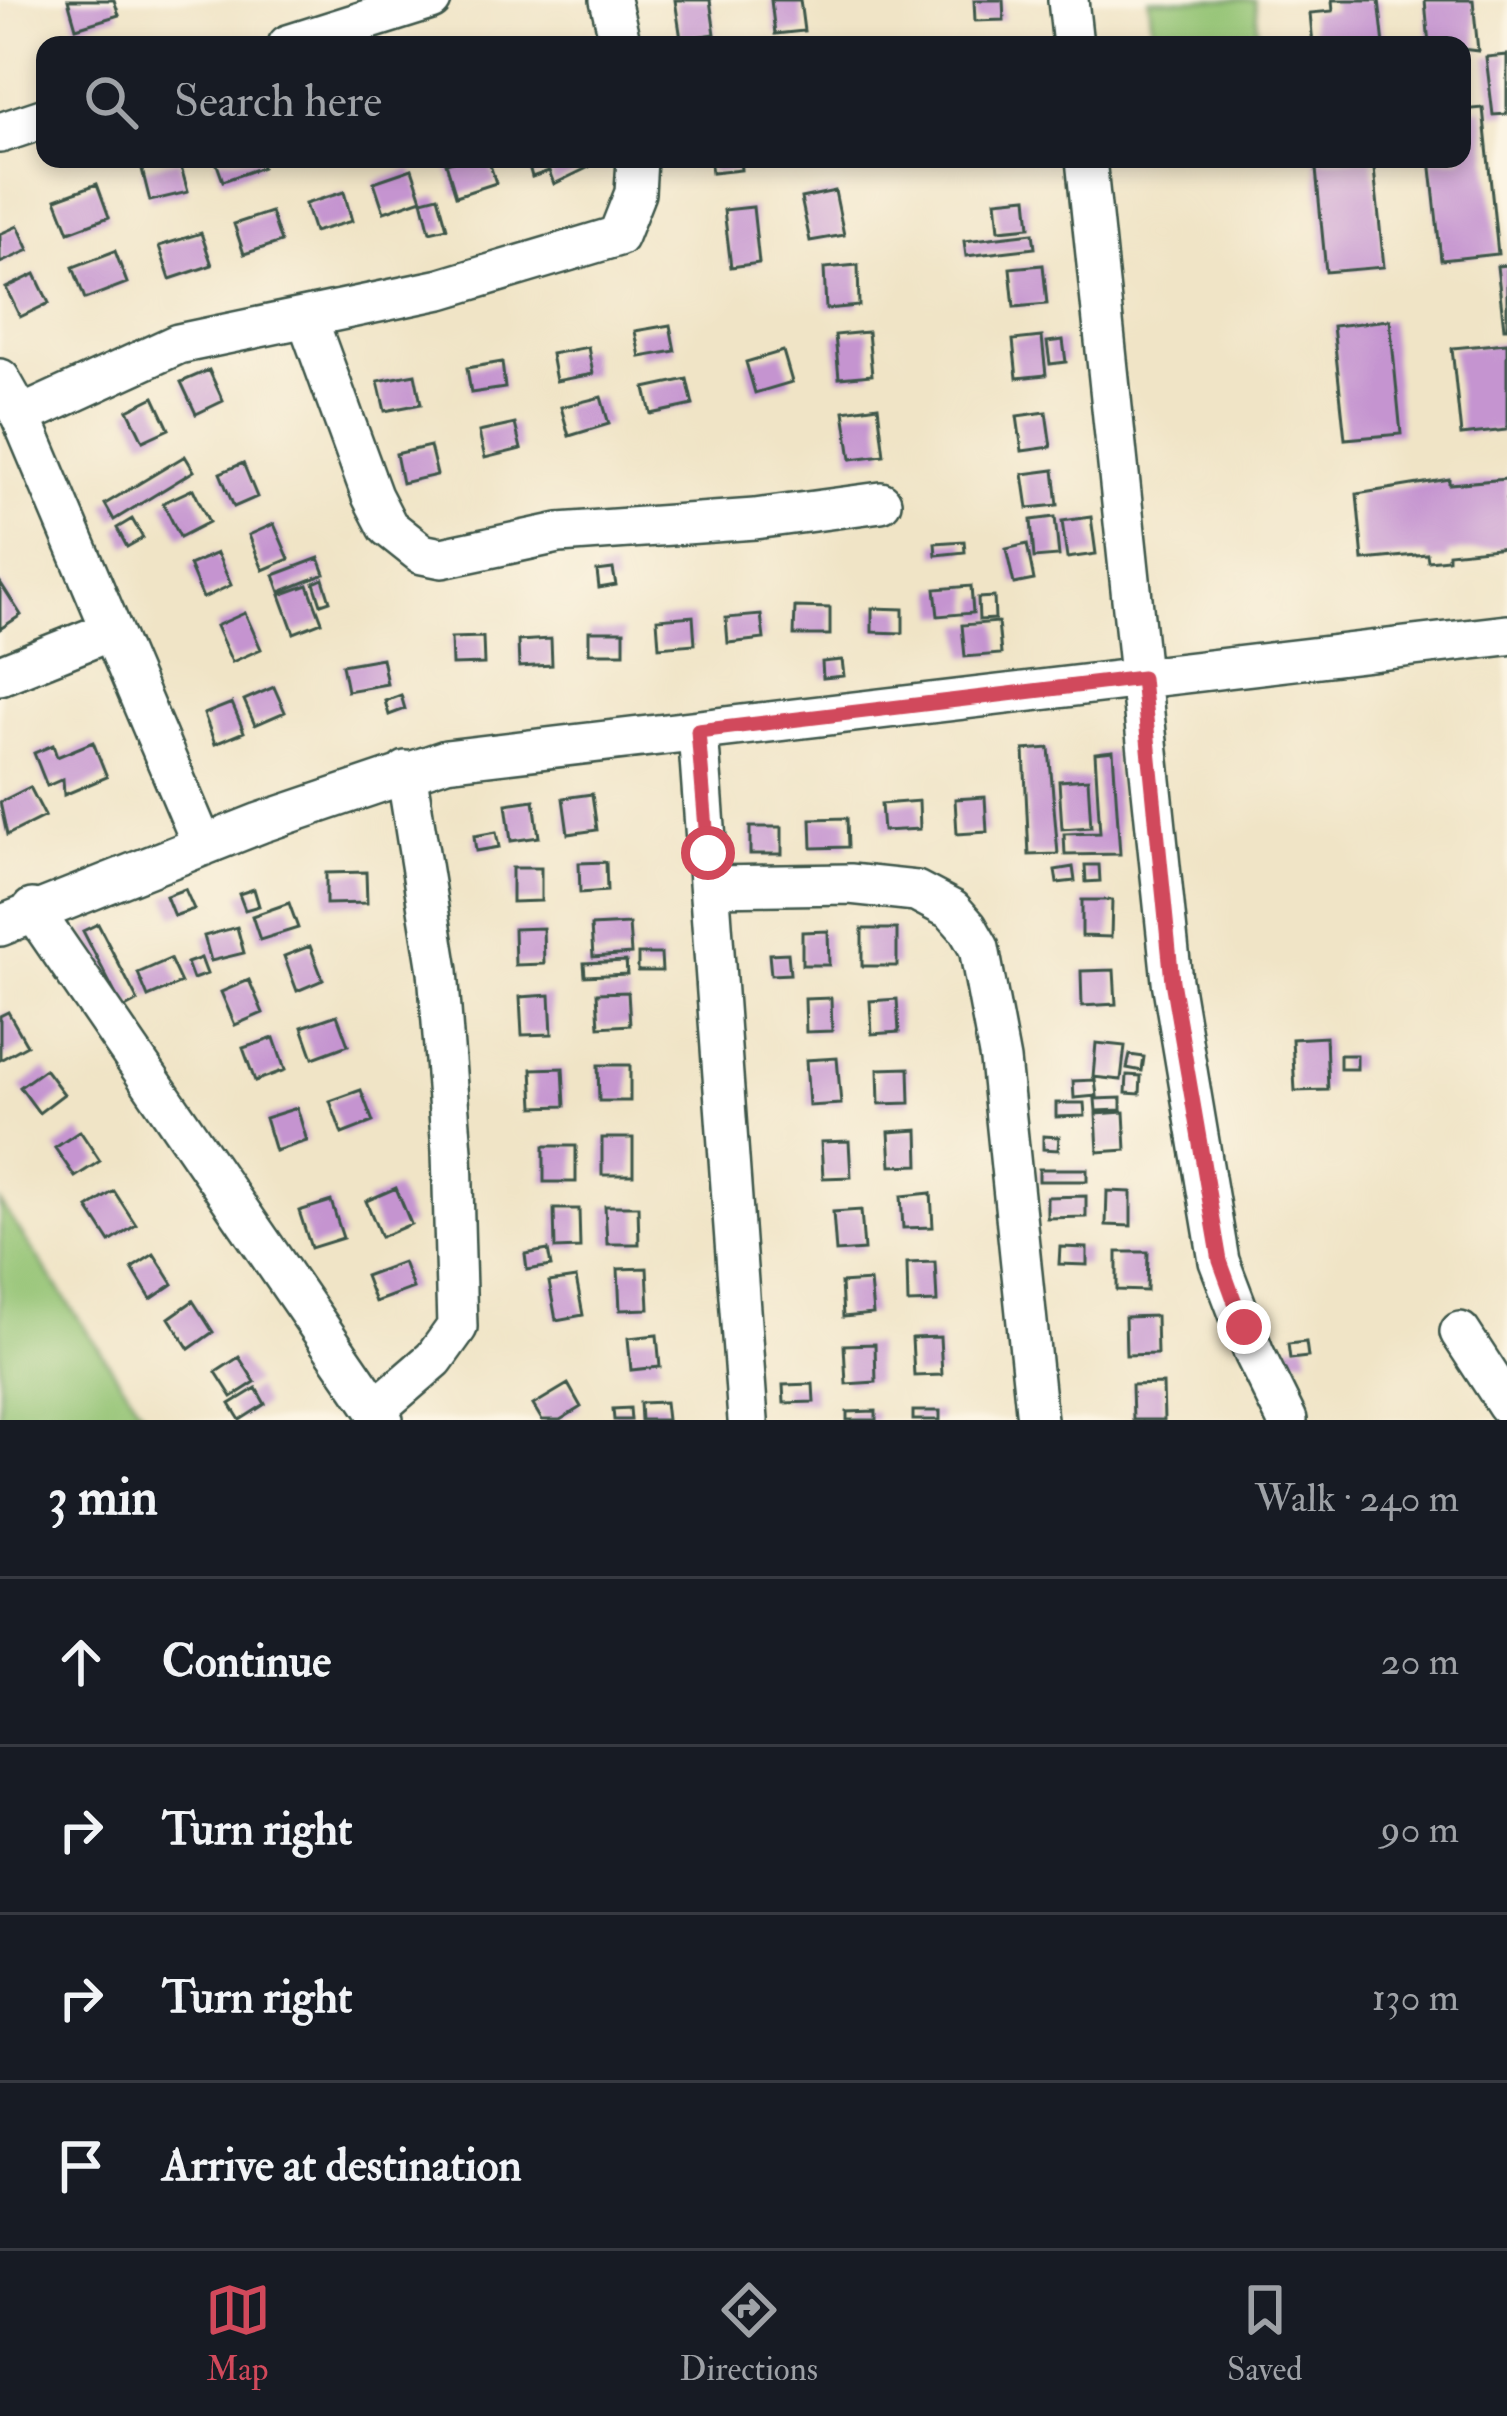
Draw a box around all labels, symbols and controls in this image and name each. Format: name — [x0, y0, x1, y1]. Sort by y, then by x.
search box — [36, 36, 1471, 168]
icon: search — [78, 69, 144, 135]
text: Search here — [174, 74, 382, 130]
route start — [681, 826, 735, 880]
route end — [1217, 1300, 1271, 1354]
text: 3 min — [48, 1466, 158, 1530]
text: Walk · 240 m — [1255, 1474, 1459, 1523]
icon: ahead — [48, 1629, 114, 1695]
text: Continue — [162, 1634, 331, 1690]
text: 20 m — [1381, 1637, 1459, 1686]
icon: right — [48, 1797, 114, 1863]
text: Turn right — [162, 1802, 352, 1858]
text: 90 m — [1381, 1805, 1459, 1854]
icon: right — [48, 1965, 114, 2031]
text: Turn right — [162, 1970, 352, 2026]
text: 130 m — [1372, 1973, 1459, 2022]
icon: arrive — [48, 2133, 114, 2199]
text: Arrive at destination — [162, 2138, 522, 2194]
tab: Map — [205, 2277, 271, 2390]
tab: Directions — [680, 2277, 818, 2390]
tab: Saved — [1227, 2277, 1302, 2390]

